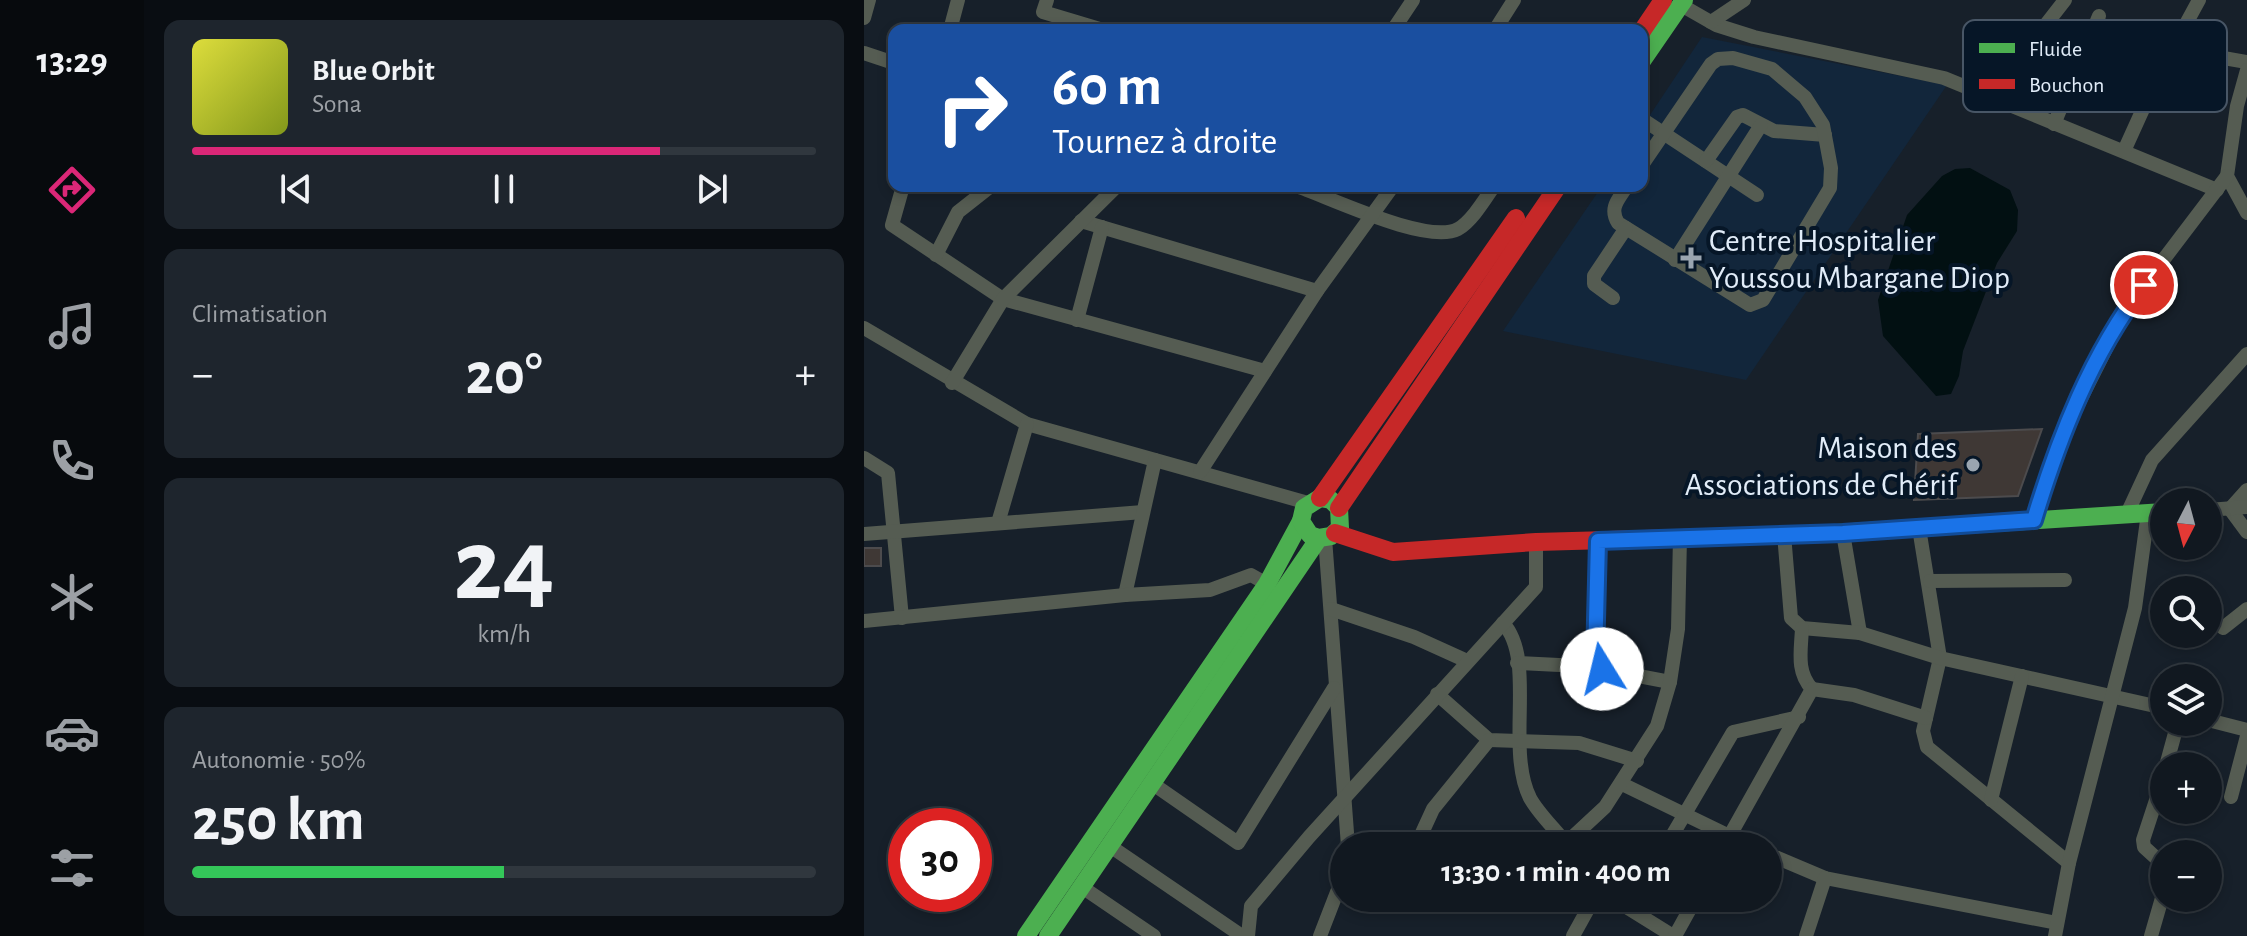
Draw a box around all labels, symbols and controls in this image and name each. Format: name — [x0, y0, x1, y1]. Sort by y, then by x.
legend — [1963, 20, 2227, 112]
text: Fluide — [2029, 38, 2082, 60]
text: 13:29 — [36, 43, 108, 79]
text: Blue Orbit — [312, 56, 435, 86]
icon: right — [920, 56, 1024, 160]
text: 60 m — [1052, 59, 1162, 115]
text: Bouchon — [2029, 74, 2104, 96]
text: Sona — [312, 91, 362, 117]
text: Tournez à droite — [1052, 124, 1277, 160]
icon: directions — [44, 162, 100, 218]
icon: previous — [274, 167, 318, 211]
icon: pause — [482, 167, 526, 211]
icon: next — [690, 167, 734, 211]
place label: Centre Hospitalier Youssou Mbargane Diop — [1709, 225, 2010, 294]
marker: Centre Hospitalier Youssou Mbargane Diop — [1680, 247, 1702, 269]
pin — [2110, 251, 2178, 319]
icon: arrive — [2122, 263, 2166, 307]
icon: music — [44, 298, 100, 354]
text: Climatisation — [192, 301, 328, 327]
text: 20° — [465, 345, 543, 405]
text: − — [192, 353, 213, 397]
text: + — [795, 353, 816, 397]
place label: Maison des Associations de Chérif — [1685, 432, 1959, 501]
icon: phone — [44, 433, 100, 489]
marker: Maison des Associations de Chérif — [1964, 456, 1982, 474]
north arrow — [2150, 488, 2222, 560]
map controls — [2150, 488, 2222, 912]
text: 24 — [453, 515, 555, 619]
icon: climate — [44, 569, 100, 625]
button: search — [2150, 576, 2222, 648]
text: km/h — [477, 621, 531, 647]
position arrow — [1560, 627, 1644, 711]
button: layers — [2150, 664, 2222, 736]
icon: car — [44, 705, 100, 761]
text: Autonomie · 50% — [192, 747, 366, 773]
button: + — [2150, 752, 2222, 824]
text: 250 km — [192, 791, 365, 851]
speed limit sign: 30 — [888, 808, 992, 912]
icon: filters — [44, 840, 100, 896]
button: − — [2150, 840, 2222, 912]
text: 13:30 · 1 min · 400 m — [1441, 857, 1671, 887]

